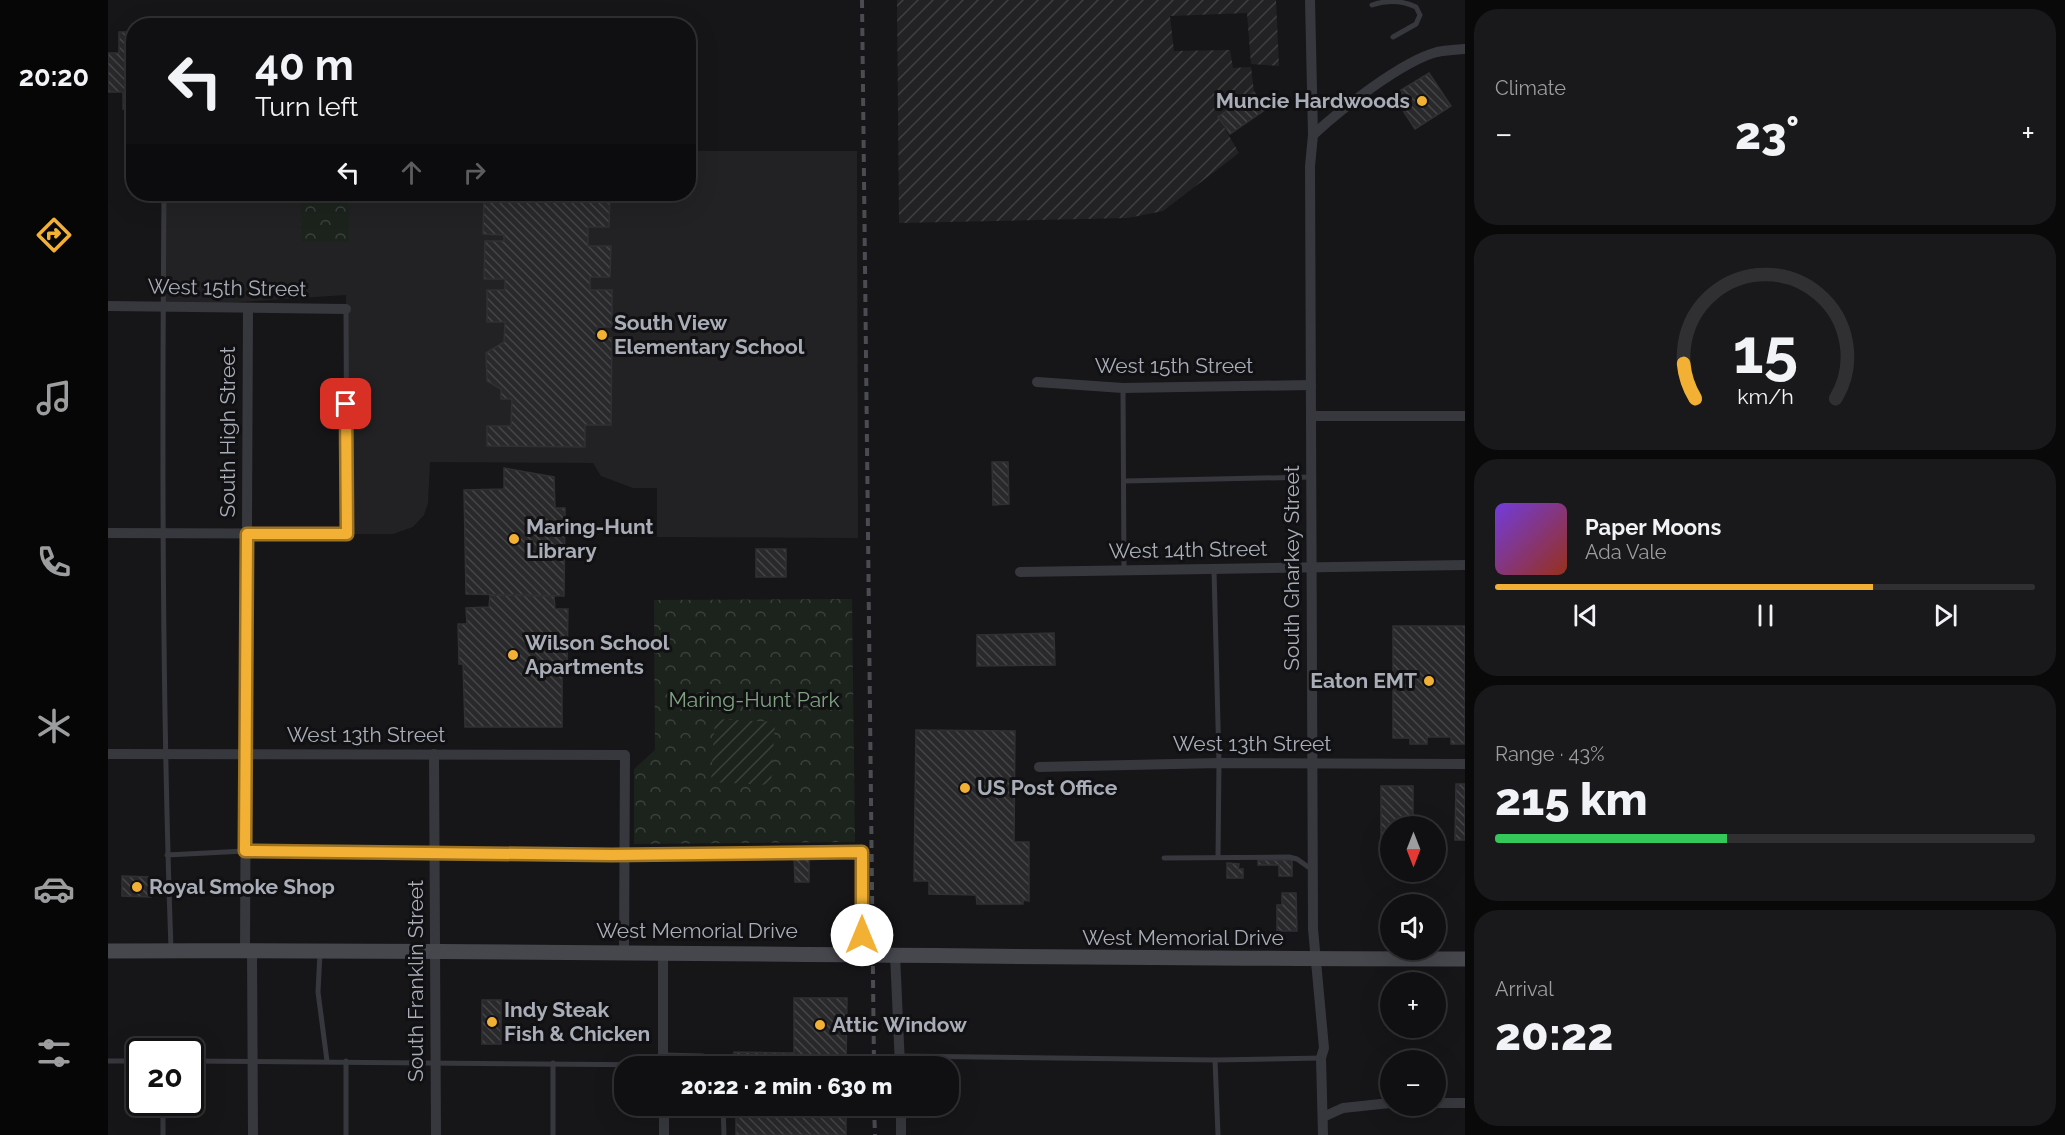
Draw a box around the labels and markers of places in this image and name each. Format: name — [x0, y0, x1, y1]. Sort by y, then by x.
place label: Muncie Hardwoods — [1216, 88, 1410, 113]
marker: Muncie Hardwoods — [1415, 94, 1429, 108]
place label: South View Elementary School — [614, 310, 805, 359]
marker: South View Elementary School — [595, 328, 609, 342]
pin — [320, 378, 371, 429]
place label: Maring-Hunt Library — [526, 514, 654, 563]
marker: Maring-Hunt Library — [507, 532, 521, 546]
place label: Wilson School Apartments — [525, 630, 670, 679]
marker: Wilson School Apartments — [506, 648, 520, 662]
place label: Eaton EMT — [1310, 668, 1417, 693]
marker: Eaton EMT — [1422, 674, 1436, 688]
place label: US Post Office — [977, 775, 1118, 800]
marker: US Post Office — [958, 781, 972, 795]
place label: Royal Smoke Shop — [149, 874, 335, 899]
marker: Royal Smoke Shop — [130, 880, 144, 894]
place label: Indy Steak Fish & Chicken — [504, 997, 650, 1046]
place label: Attic Window — [832, 1012, 967, 1037]
marker: Indy Steak Fish & Chicken — [485, 1015, 499, 1029]
marker: Attic Window — [813, 1018, 827, 1032]

